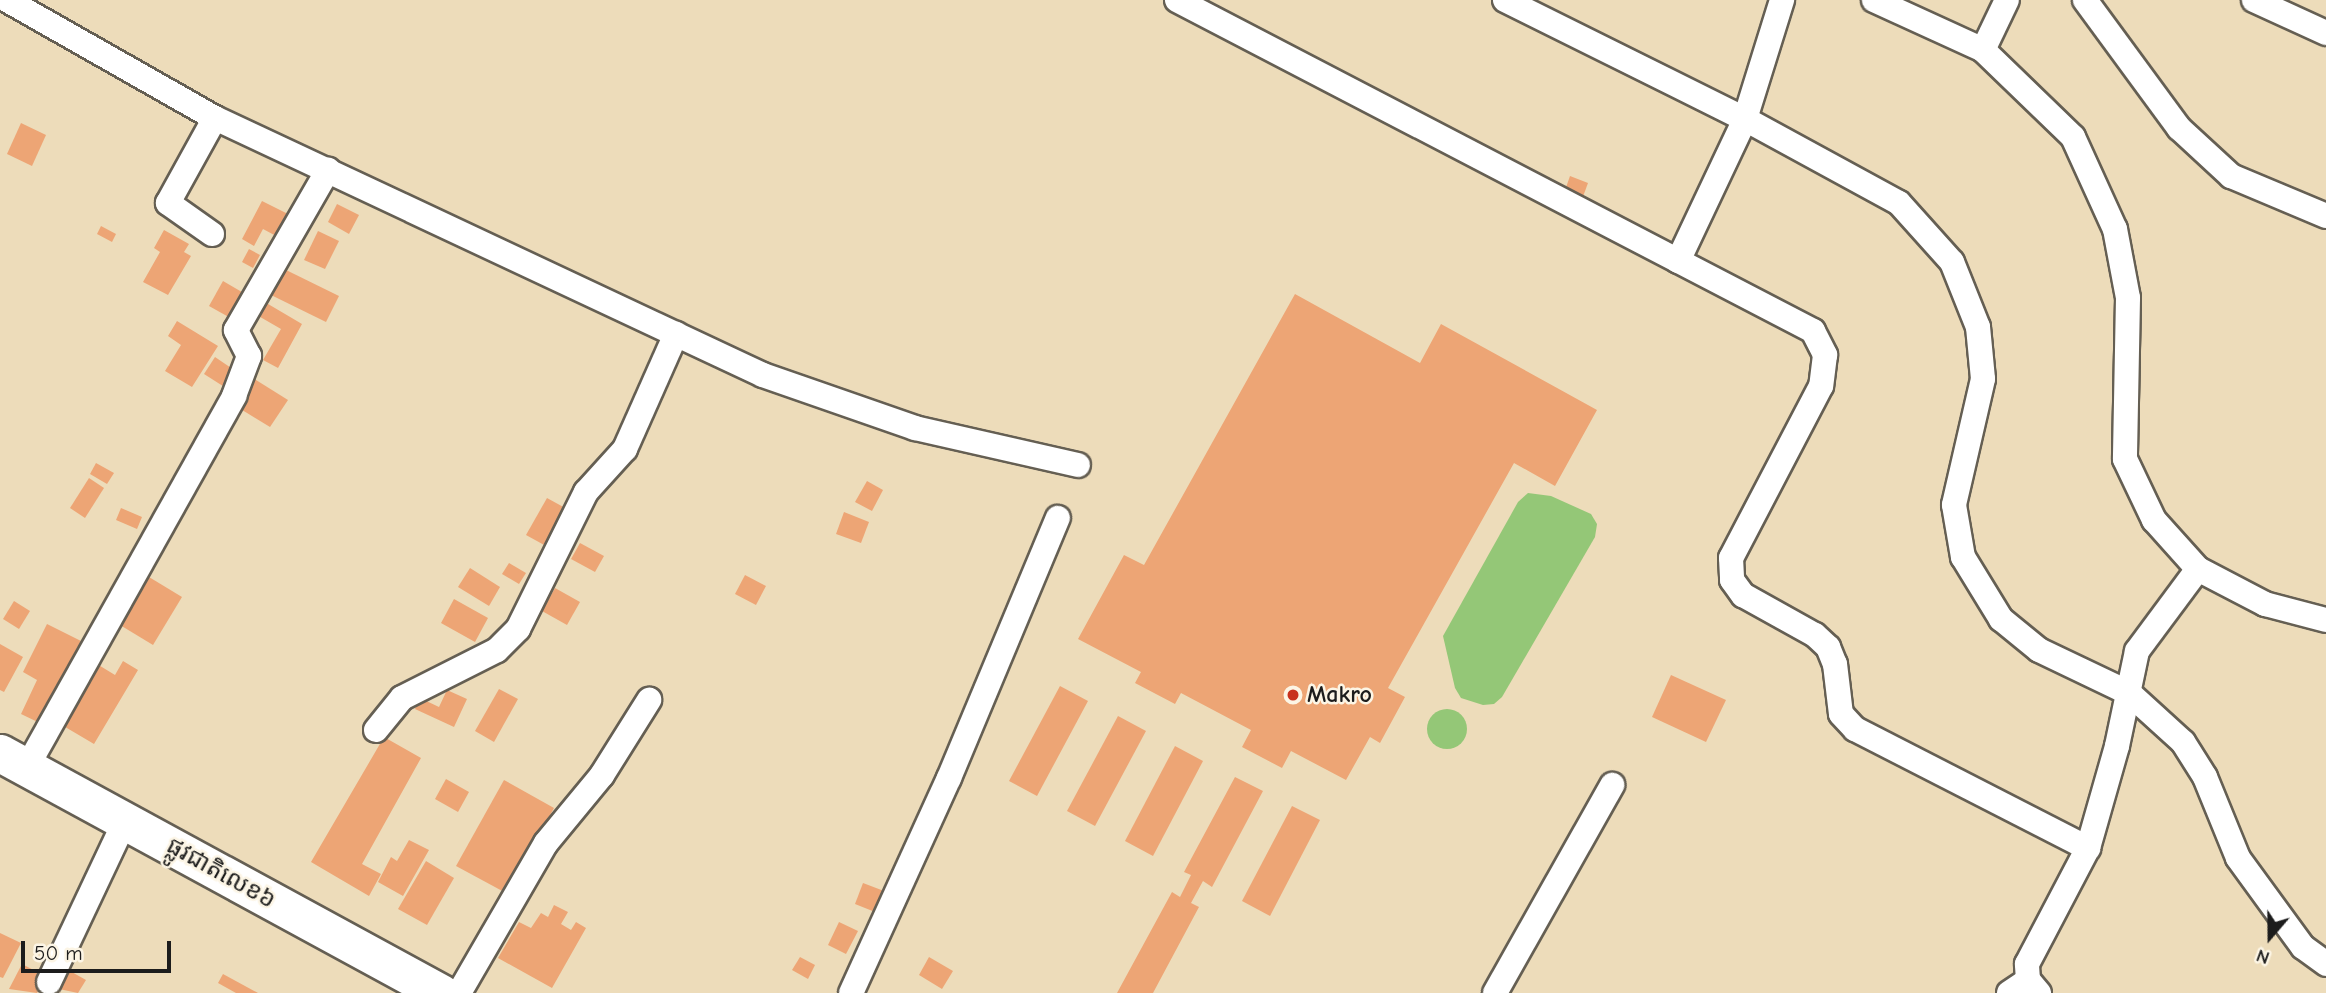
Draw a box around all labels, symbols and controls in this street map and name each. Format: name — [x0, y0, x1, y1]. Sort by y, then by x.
place label: Makro — [1307, 681, 1372, 709]
marker: Makro — [1285, 687, 1301, 703]
street label: ផ្លូវជាតិលេខ៦ — [161, 831, 281, 915]
north arrow — [2235, 902, 2305, 972]
scale bar — [24, 926, 175, 970]
text: 50 m — [34, 941, 83, 965]
text: N — [2253, 944, 2272, 969]

